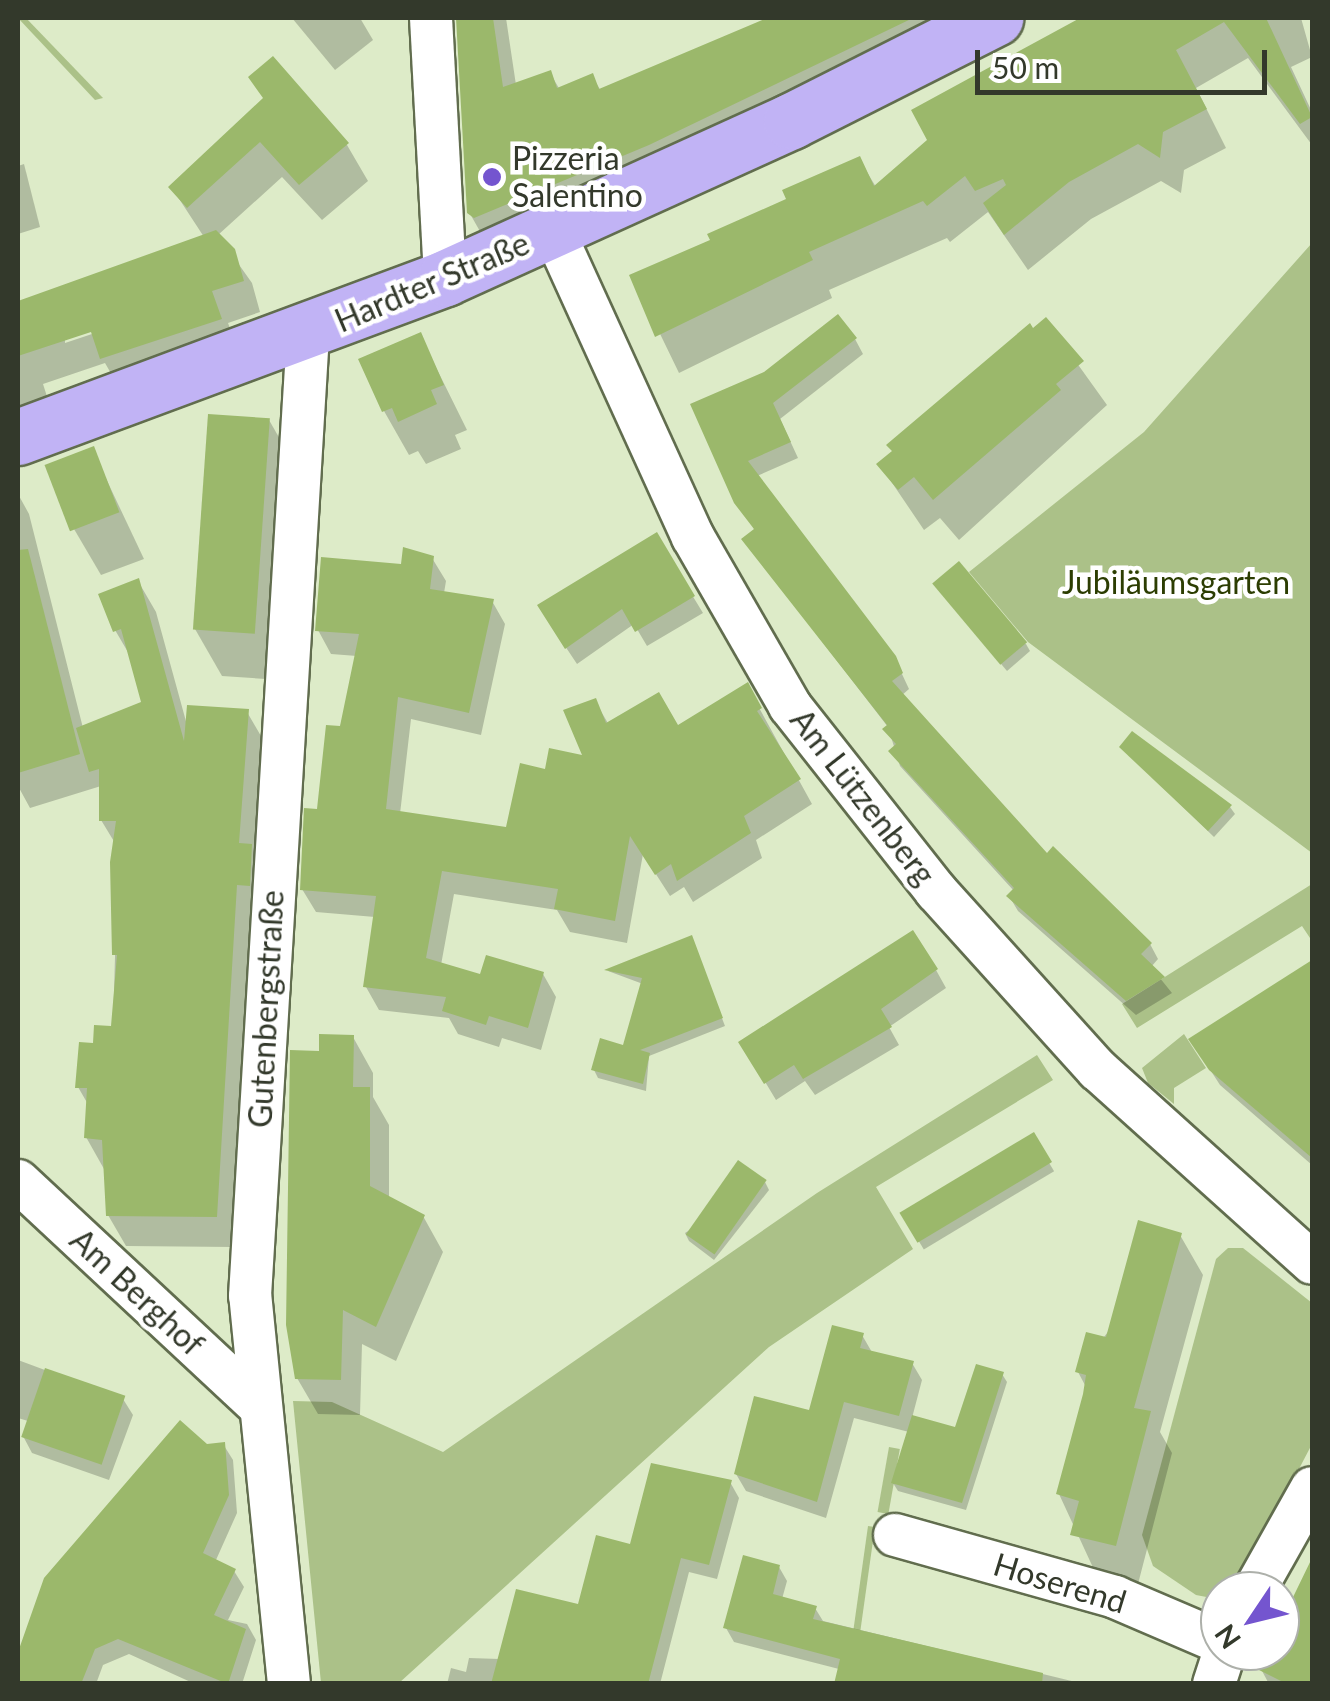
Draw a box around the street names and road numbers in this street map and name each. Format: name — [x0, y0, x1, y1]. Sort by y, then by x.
street label: Hardter Straße — [329, 224, 535, 340]
street label: Am Lützenberg — [782, 701, 944, 893]
street label: Gutenbergstraße — [241, 889, 291, 1129]
street label: Am Berghof — [62, 1221, 212, 1363]
street label: Hoserend — [989, 1545, 1131, 1621]

